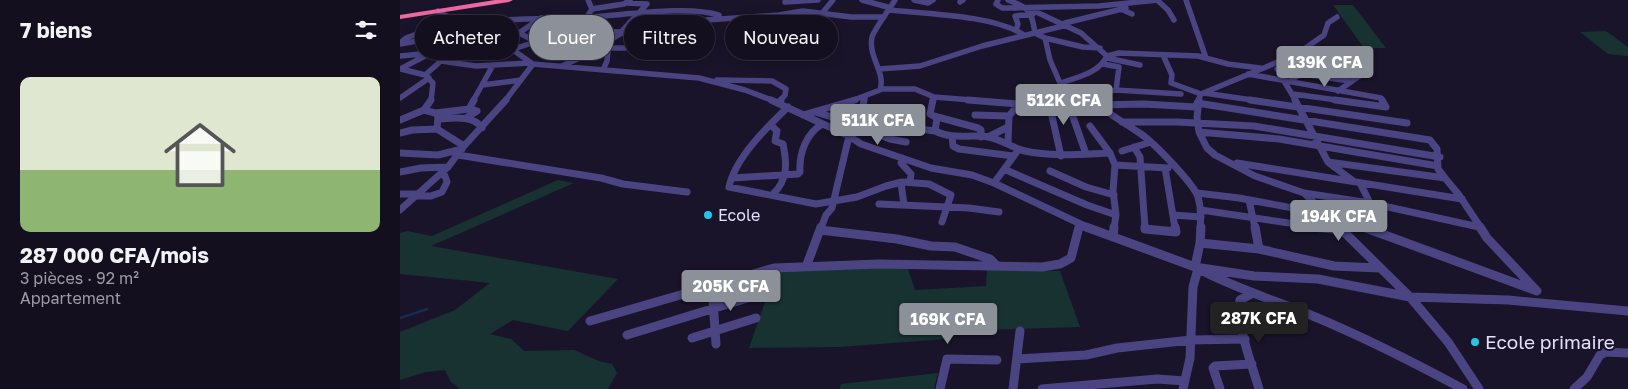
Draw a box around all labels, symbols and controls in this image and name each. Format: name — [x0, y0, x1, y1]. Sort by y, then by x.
chip: Acheter — [415, 15, 519, 60]
chip: Louer — [529, 15, 614, 60]
chip: Filtres — [624, 15, 715, 60]
chip: Nouveau — [725, 15, 838, 60]
icon: filters — [352, 16, 380, 44]
text: 7 biens — [20, 17, 92, 43]
pin: 139K CFA — [1273, 46, 1377, 88]
text: 139K CFA — [1287, 52, 1363, 72]
pin: 512K CFA — [1012, 84, 1116, 126]
text: 512K CFA — [1027, 90, 1101, 110]
pin: 511K CFA — [826, 104, 930, 146]
icon: home — [155, 110, 245, 200]
text: 511K CFA — [841, 110, 915, 130]
pin: 194K CFA — [1287, 200, 1391, 242]
place label: Ecole — [718, 205, 760, 225]
text: 194K CFA — [1301, 206, 1377, 226]
marker: Ecole — [702, 209, 714, 221]
text: 287 000 CFA/mois — [20, 242, 209, 268]
text: 3 pièces · 92 m² — [20, 268, 139, 288]
pin: 205K CFA — [679, 270, 783, 312]
text: 205K CFA — [693, 276, 769, 296]
text: Appartement — [20, 288, 121, 308]
pin: 169K CFA — [896, 302, 1000, 345]
pin: 287K CFA — [1207, 302, 1311, 344]
text: 287K CFA — [1221, 308, 1297, 328]
text: 169K CFA — [910, 309, 986, 329]
place label: Ecole primaire — [1485, 330, 1615, 353]
marker: Ecole primaire — [1469, 336, 1481, 348]

